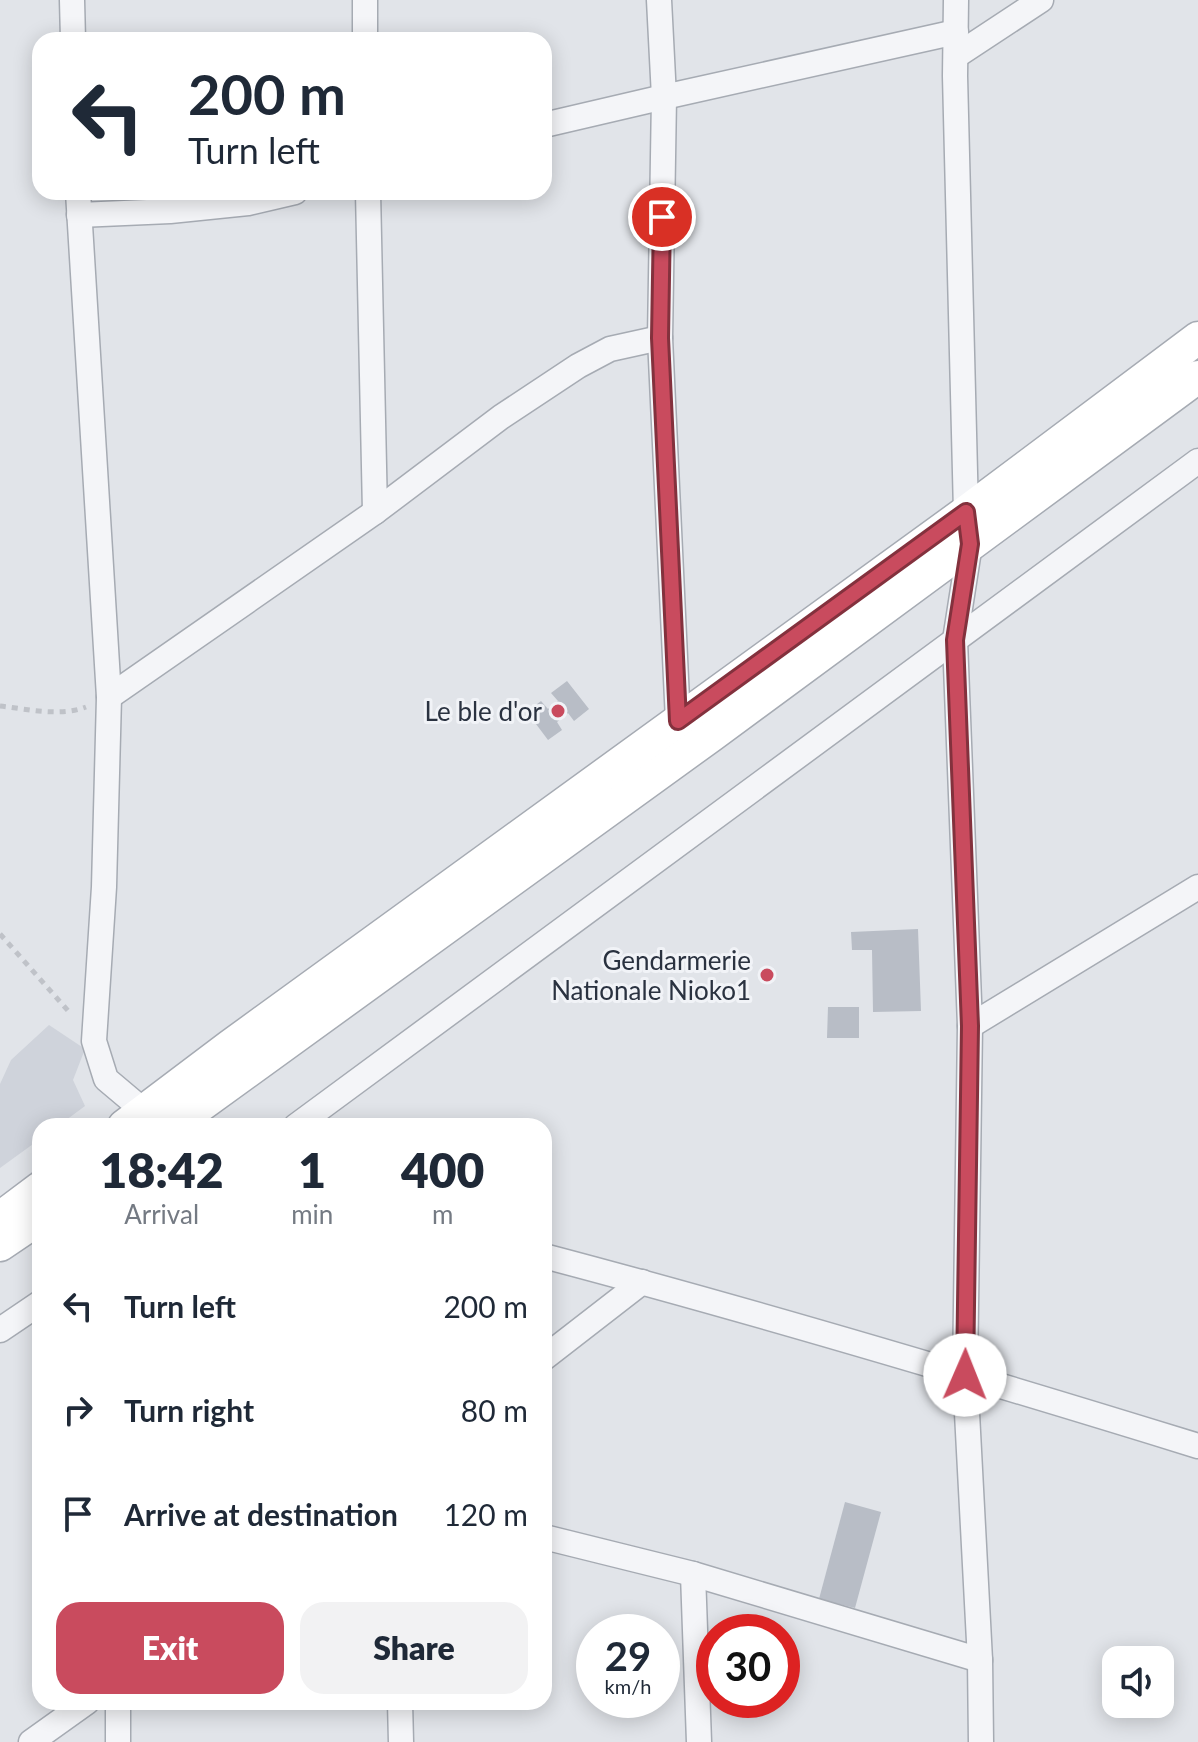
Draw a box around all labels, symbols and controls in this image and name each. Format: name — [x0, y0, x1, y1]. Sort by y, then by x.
text: 200 m — [188, 60, 346, 127]
icon: left — [56, 64, 160, 168]
text: Turn left — [188, 128, 320, 172]
pin — [628, 183, 696, 251]
icon: arrive — [640, 195, 684, 239]
place label: Le ble d'or — [425, 695, 543, 727]
marker: Le ble d'or — [549, 702, 567, 720]
place label: Gendarmerie Nationale Nioko1 — [551, 944, 751, 1006]
marker: Gendarmerie Nationale Nioko1 — [758, 966, 776, 984]
text: 18:42 — [100, 1141, 224, 1198]
text: 1 — [298, 1141, 326, 1198]
text: 400 — [401, 1141, 484, 1198]
text: Arrival — [124, 1198, 199, 1230]
text: min — [291, 1198, 333, 1230]
text: m — [432, 1198, 453, 1230]
icon: left — [56, 1284, 100, 1328]
text: Turn left — [124, 1288, 236, 1324]
text: 200 m — [443, 1288, 528, 1324]
position arrow — [923, 1333, 1007, 1417]
icon: right — [56, 1388, 100, 1432]
text: Turn right — [124, 1392, 254, 1428]
text: 80 m — [461, 1392, 528, 1428]
icon: arrive — [56, 1492, 100, 1536]
text: Arrive at destination — [124, 1496, 398, 1532]
text: 120 m — [443, 1496, 528, 1532]
button: Exit — [56, 1602, 284, 1694]
button: Share — [300, 1602, 528, 1694]
speed limit sign: 30 — [696, 1614, 800, 1718]
text: 29 — [605, 1632, 651, 1680]
map controls — [1102, 1646, 1174, 1718]
button: sound — [1102, 1646, 1174, 1718]
text: km/h — [605, 1674, 651, 1698]

